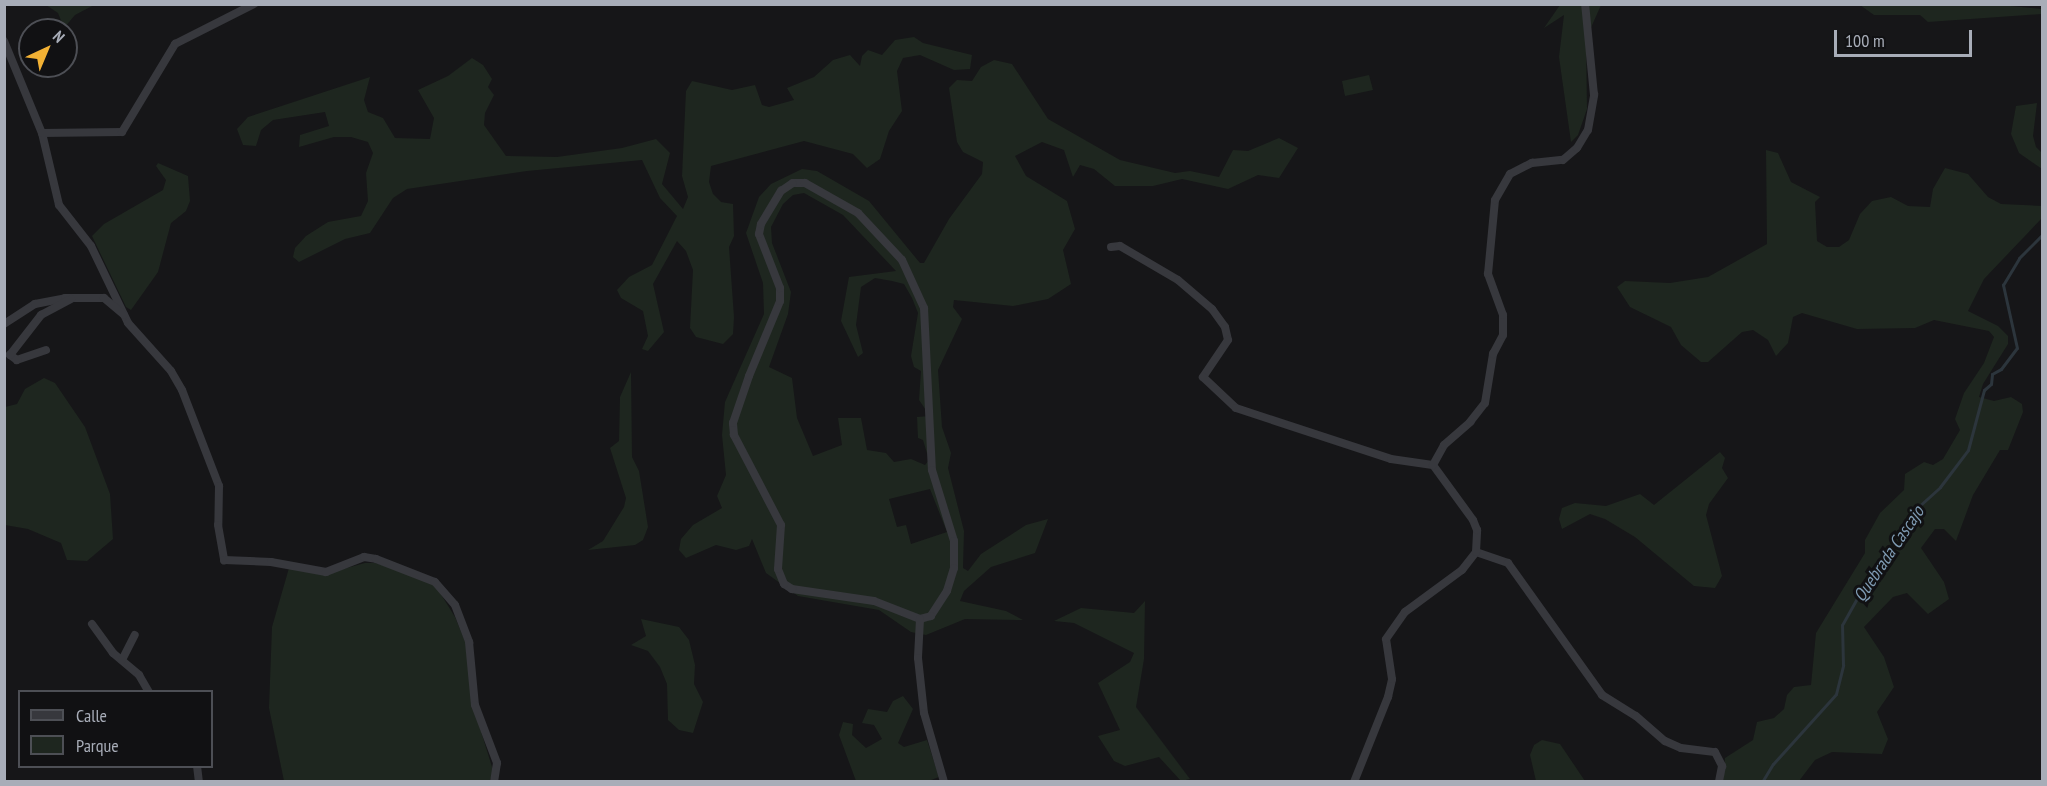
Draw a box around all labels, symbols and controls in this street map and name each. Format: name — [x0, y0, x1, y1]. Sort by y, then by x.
north arrow — [18, 18, 78, 78]
scale bar — [1837, 18, 1975, 56]
text: N — [49, 26, 69, 47]
text: 100 m — [1845, 29, 1885, 52]
water label: Quebrada Cascajo — [1849, 502, 1929, 606]
legend — [18, 690, 213, 768]
text: Calle — [76, 704, 107, 727]
text: Parque — [76, 734, 119, 757]

